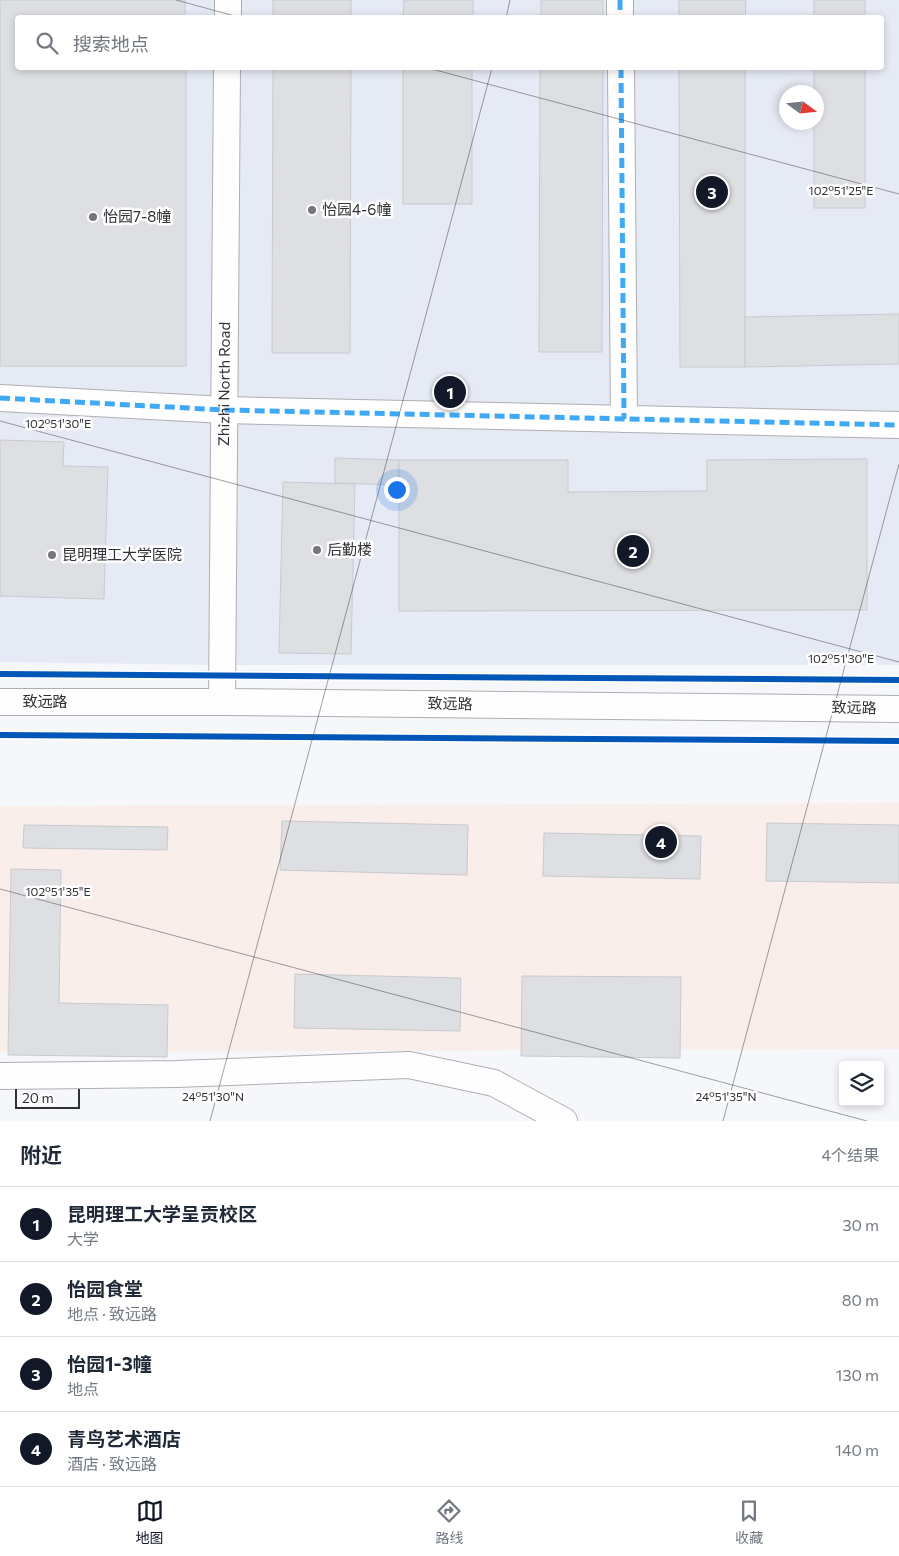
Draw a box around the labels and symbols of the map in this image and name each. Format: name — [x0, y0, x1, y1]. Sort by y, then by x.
north arrow — [779, 85, 824, 130]
pin: 3 — [696, 173, 728, 211]
text: 102°51'25"E — [809, 183, 873, 197]
place label: 怡园4-6幢 — [322, 200, 391, 218]
marker: 怡园4-6幢 — [306, 204, 318, 216]
place label: 怡园7-8幢 — [103, 207, 171, 225]
marker: 怡园7-8幢 — [87, 211, 99, 223]
street label: Zhizhi North Road — [214, 322, 233, 446]
pin: 1 — [434, 373, 466, 411]
text: 102°51'30"E — [25, 416, 91, 430]
your location — [384, 477, 410, 503]
pin: 2 — [617, 532, 649, 570]
place label: 后勤楼 — [327, 540, 372, 558]
marker: 后勤楼 — [311, 544, 323, 556]
place label: 昆明理工大学医院 — [62, 545, 182, 563]
marker: 昆明理工大学医院 — [46, 549, 58, 561]
text: 102°51'30"E — [808, 651, 874, 665]
street label: 致远路 — [22, 692, 68, 710]
street label: 致远路 — [427, 694, 473, 712]
street label: 致远路 — [831, 698, 877, 716]
pin: 4 — [645, 823, 677, 861]
text: 102°51'35"E — [25, 884, 91, 898]
scale bar — [15, 1086, 80, 1109]
text: 24°51'30"N — [182, 1089, 244, 1103]
text: 24°51'35"N — [696, 1089, 756, 1103]

